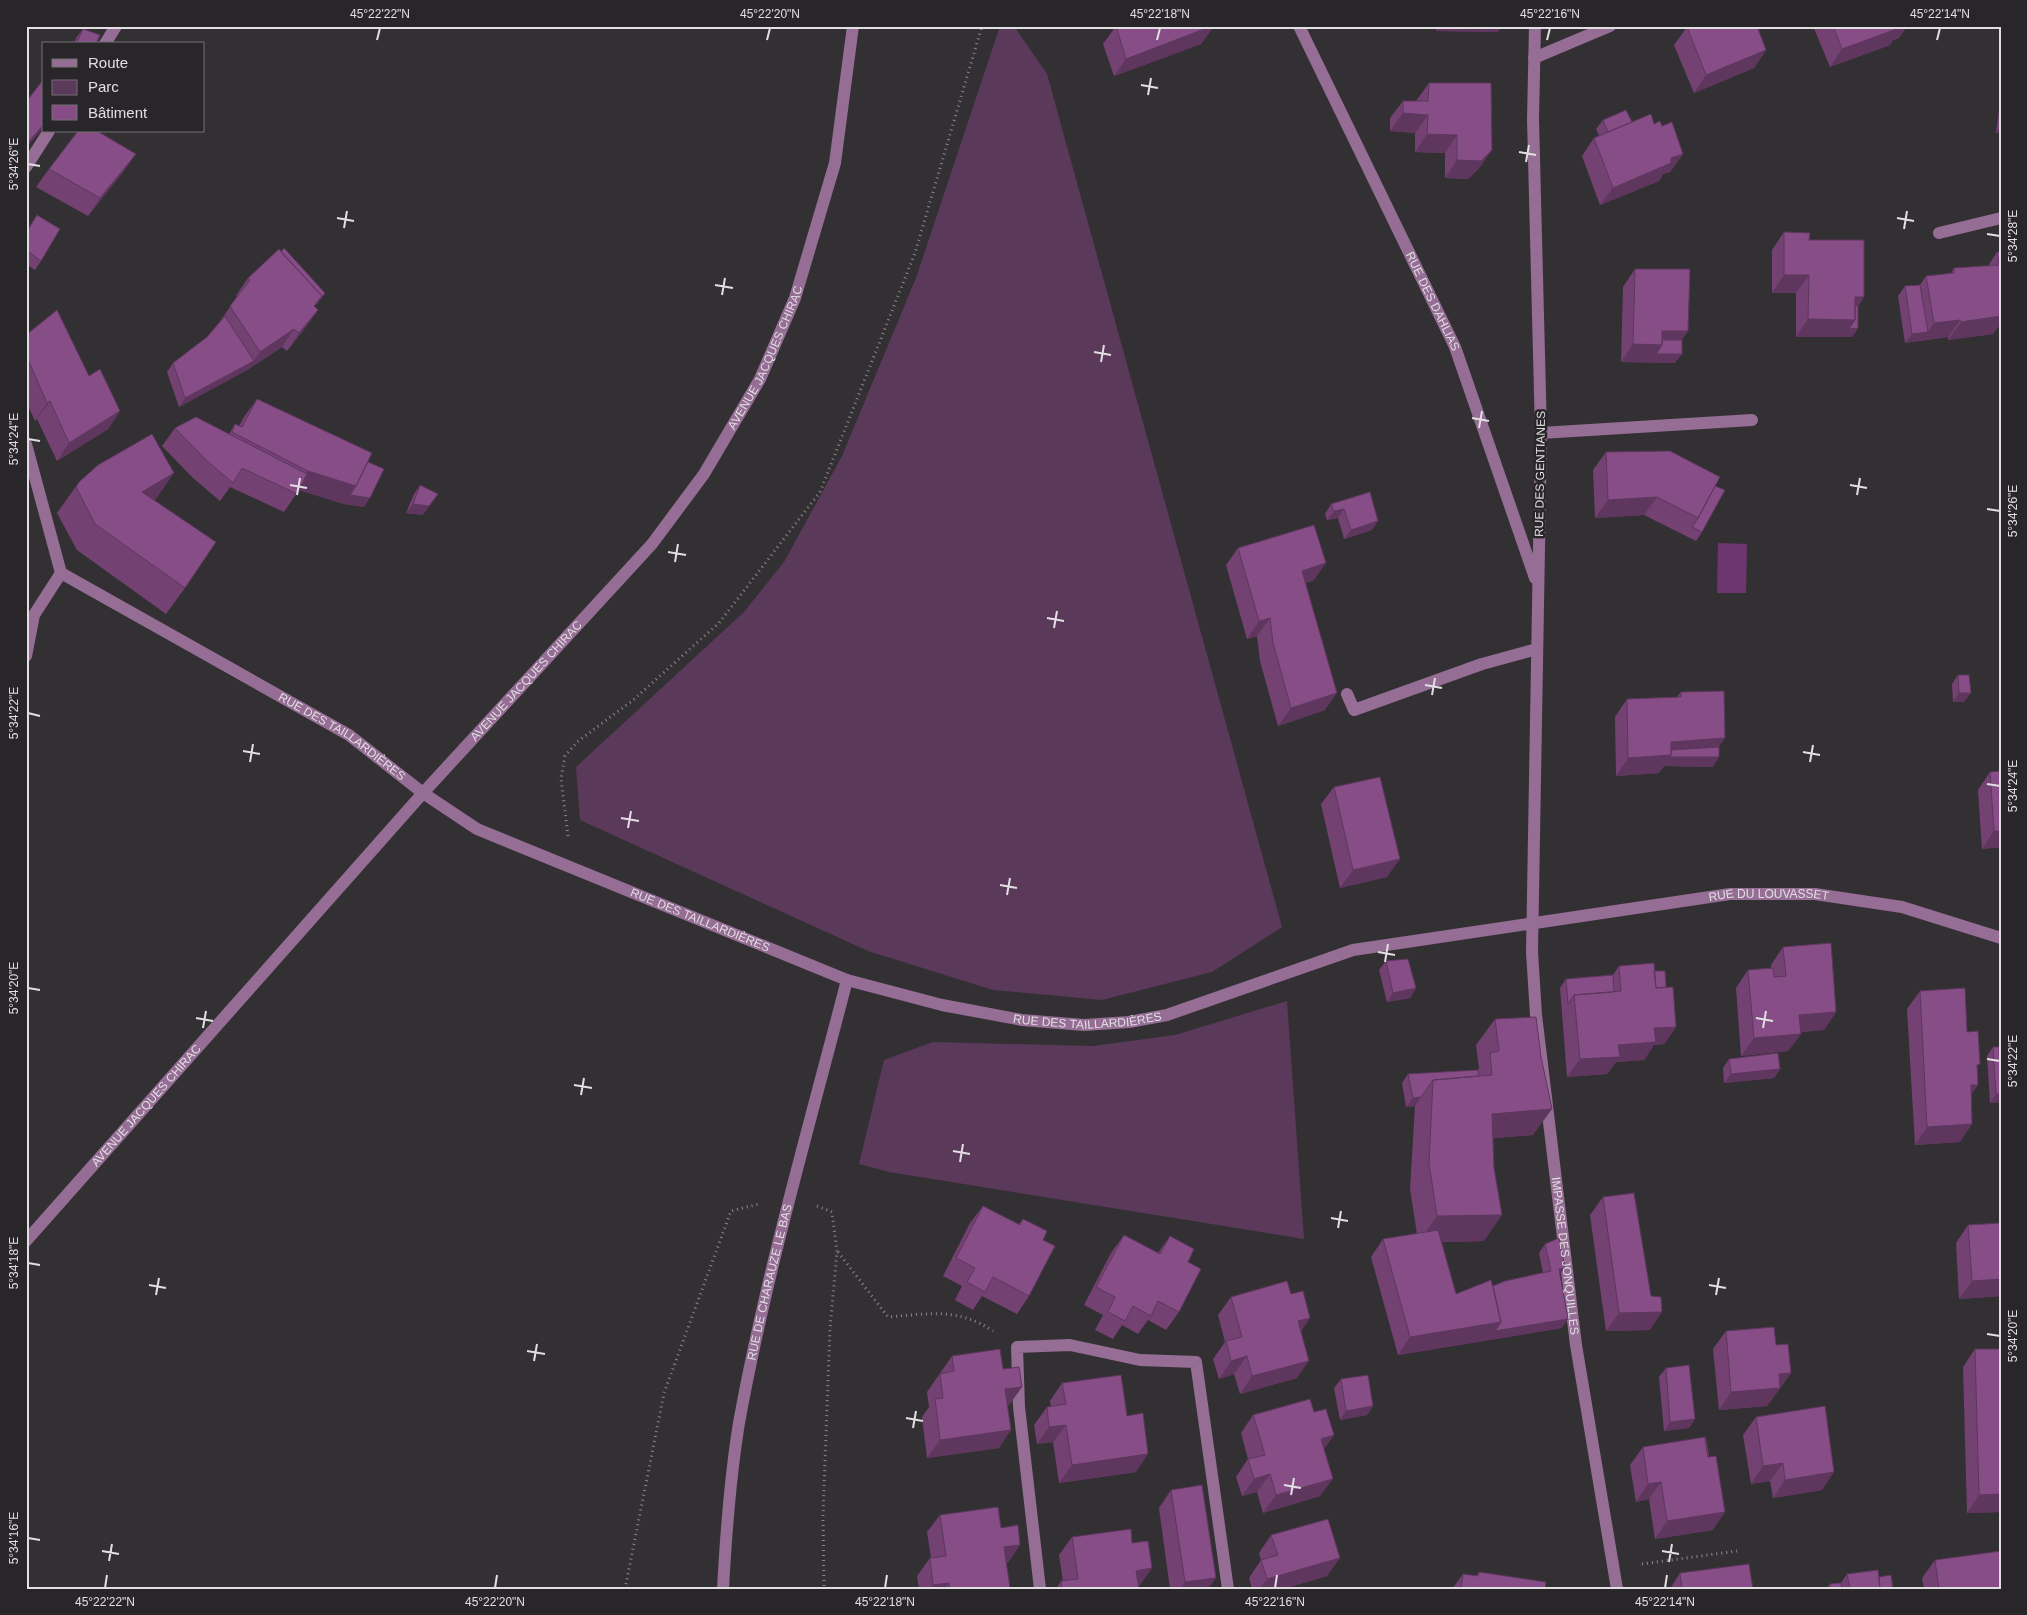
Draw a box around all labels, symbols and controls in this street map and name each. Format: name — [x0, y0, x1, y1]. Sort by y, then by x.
text: 45°22'22"N — [350, 7, 410, 21]
text: 45°22'20"N — [740, 7, 800, 21]
text: 45°22'18"N — [1130, 7, 1190, 21]
text: 45°22'16"N — [1520, 7, 1580, 21]
text: 45°22'14"N — [1910, 7, 1970, 21]
legend — [42, 42, 205, 132]
text: Route — [88, 54, 128, 71]
text: Parc — [88, 78, 119, 95]
text: Bâtiment — [88, 104, 148, 121]
text: 5°34'26"E — [7, 138, 21, 190]
text: 5°34'28"E — [2006, 210, 2020, 262]
street label: RUE DES DAHLIAS — [1403, 250, 1463, 353]
street label: AVENUE JACQUES CHIRAC — [725, 284, 805, 432]
street label: RUE DES GENTIANES — [1532, 411, 1548, 537]
text: 5°34'24"E — [7, 413, 21, 465]
text: 5°34'26"E — [2006, 485, 2020, 537]
street label: AVENUE JACQUES CHIRAC — [468, 618, 585, 744]
text: 5°34'22"E — [7, 687, 21, 739]
street label: RUE DES TAILLARDIÈRES — [276, 690, 408, 783]
text: 5°34'24"E — [2006, 760, 2020, 812]
street label: RUE DES TAILLARDIÈRES — [628, 885, 772, 955]
street label: RUE DU LOUVASSET — [1708, 887, 1830, 904]
text: 5°34'20"E — [7, 962, 21, 1014]
street label: RUE DES TAILLARDIÈRES — [1012, 1009, 1163, 1032]
text: 5°34'22"E — [2006, 1035, 2020, 1087]
street label: AVENUE JACQUES CHIRAC — [88, 1042, 204, 1169]
street label: IMPASSE DES JONQUILLES — [1549, 1176, 1582, 1336]
street label: RUE DE CHARAUZE LE BAS — [744, 1202, 795, 1362]
text: 5°34'18"E — [7, 1237, 21, 1289]
text: 5°34'20"E — [2006, 1310, 2020, 1362]
text: 5°34'16"E — [7, 1512, 21, 1564]
text: 45°22'22"N — [75, 1595, 135, 1609]
text: 45°22'20"N — [465, 1595, 525, 1609]
text: 45°22'18"N — [855, 1595, 915, 1609]
text: 45°22'16"N — [1245, 1595, 1305, 1609]
text: 45°22'14"N — [1635, 1595, 1695, 1609]

